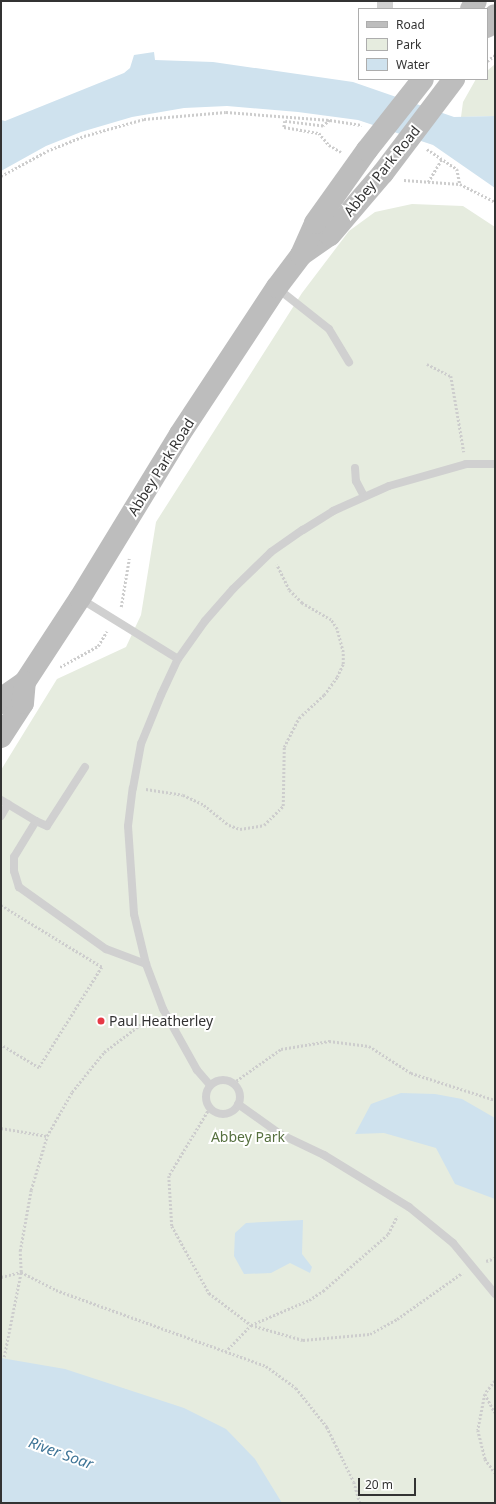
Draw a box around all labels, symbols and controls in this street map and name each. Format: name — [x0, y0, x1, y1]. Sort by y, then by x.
legend — [358, 8, 488, 80]
text: Road — [396, 16, 425, 33]
text: Park — [396, 36, 421, 53]
text: Water — [396, 56, 430, 73]
street label: Abbey Park Road — [340, 122, 424, 220]
street label: Abbey Park Road — [124, 415, 198, 519]
place label: Paul Heatherley — [109, 1013, 213, 1029]
marker: Paul Heatherley — [96, 1016, 106, 1026]
park label: Abbey Park — [211, 1129, 285, 1145]
water label: River Soar — [26, 1433, 96, 1473]
scale bar — [360, 1470, 418, 1496]
text: 20 m — [365, 1476, 393, 1493]

